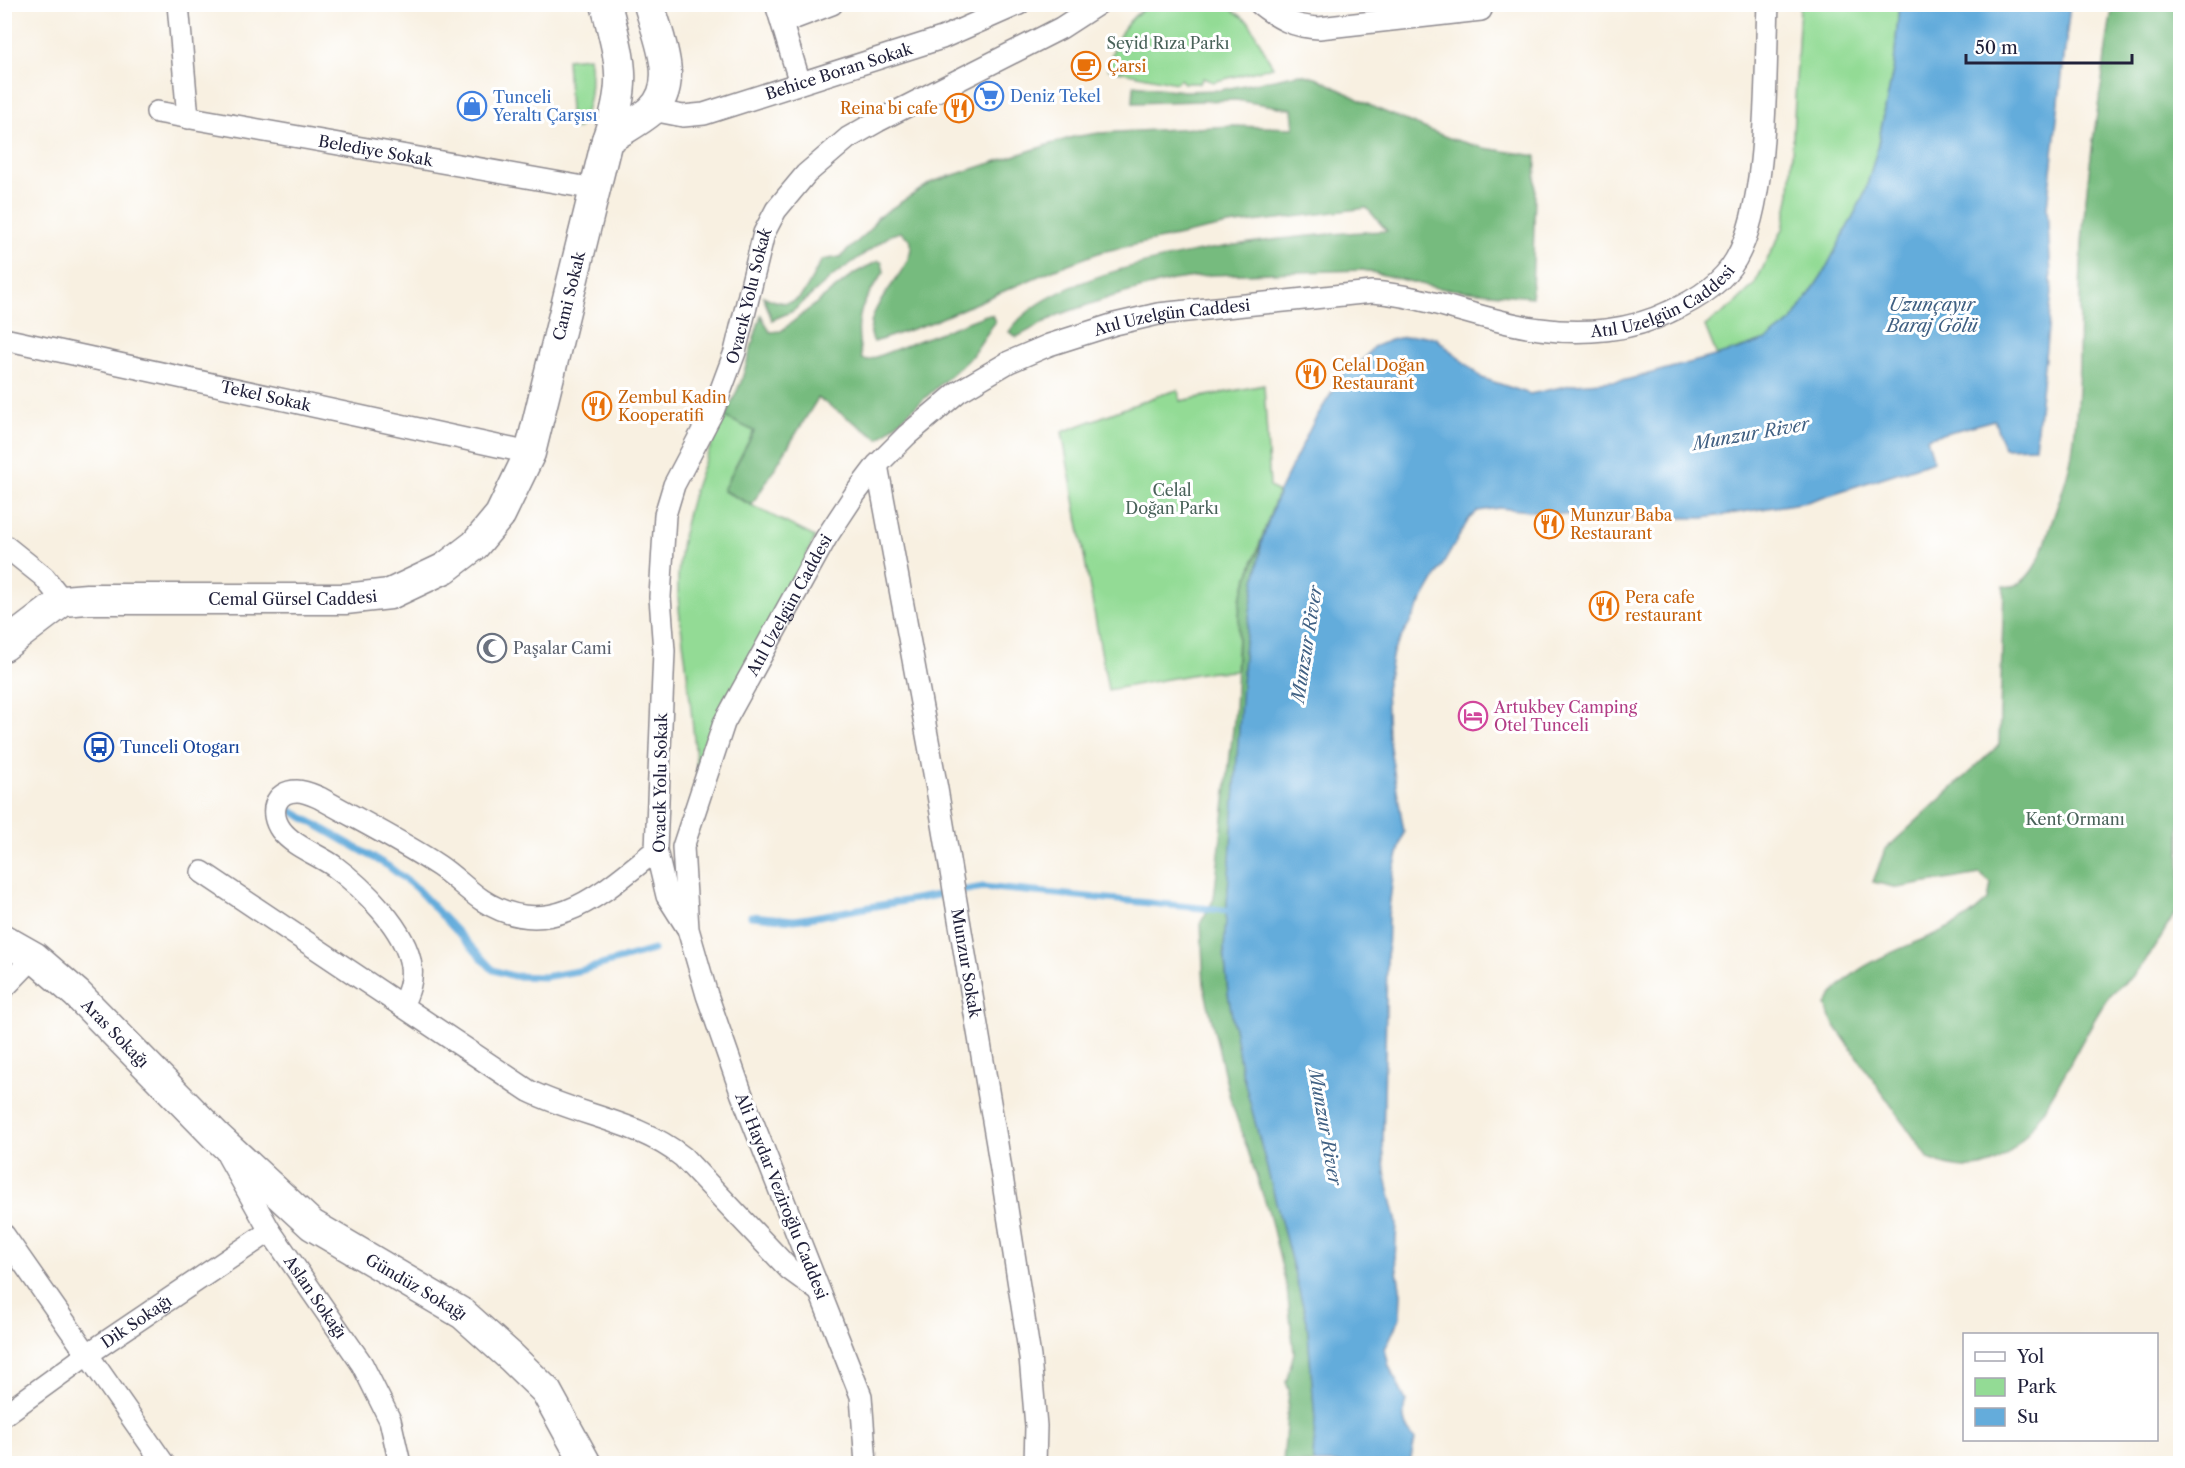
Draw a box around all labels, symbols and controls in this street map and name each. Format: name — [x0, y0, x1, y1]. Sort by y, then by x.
scale bar — [1966, 27, 2132, 65]
park label: Seyid Rıza Parkı — [1107, 33, 1230, 53]
text: 50 m — [1975, 37, 2018, 59]
street label: Behice Boran Sokak — [763, 38, 915, 104]
cafe icon: Çarsi — [1070, 50, 1102, 82]
place label: Çarsi — [1107, 56, 1146, 76]
supermarket icon: Deniz Tekel — [973, 80, 1005, 112]
place label: Deniz Tekel — [1010, 86, 1101, 106]
place label: Tunceli Yeraltı Çarşısı — [492, 87, 597, 125]
shop icon: Tunceli Yeraltı Çarşısı — [456, 90, 488, 122]
restaurant icon: Reina bi cafe — [943, 92, 975, 124]
place label: Reina bi cafe — [840, 98, 938, 118]
street label: Belediye Sokak — [317, 131, 435, 170]
street label: Ovacık Yolu Sokak — [721, 223, 776, 367]
street label: Cami Sokak — [548, 249, 589, 342]
street label: Atıl Uzelgün Caddesi — [1589, 261, 1739, 341]
water label: Uzunçayır Baraj Gölü — [1884, 294, 1978, 337]
street label: Atıl Uzelgün Caddesi — [1090, 295, 1251, 340]
place label: Celal Doğan Restaurant — [1332, 355, 1425, 393]
restaurant icon: Celal Doğan Restaurant — [1295, 358, 1327, 390]
street label: Tekel Sokak — [219, 376, 314, 415]
place label: Zembul Kadin Kooperatifi — [618, 387, 727, 425]
restaurant icon: Zembul Kadin Kooperatifi — [581, 390, 613, 422]
water label: Munzur River — [1689, 413, 1813, 455]
park label: Celal Doğan Parkı — [1125, 480, 1219, 518]
place label: Munzur Baba Restaurant — [1570, 505, 1673, 543]
restaurant icon: Munzur Baba Restaurant — [1533, 508, 1565, 540]
street label: Atıl Uzelgün Caddesi — [742, 530, 836, 680]
water label: Munzur River — [1287, 582, 1327, 706]
street label: Cemal Gürsel Caddesi — [208, 585, 378, 609]
place label: Pera cafe restaurant — [1625, 587, 1702, 625]
restaurant icon: Pera cafe restaurant — [1588, 590, 1620, 622]
mosque icon: Paşalar Cami — [476, 632, 508, 664]
place label: Paşalar Cami — [513, 638, 612, 658]
place label: Artukbey Camping Otel Tunceli — [1493, 697, 1638, 735]
hotel icon: Artukbey Camping Otel Tunceli — [1457, 700, 1489, 732]
street label: Ovacık Yolu Sokak — [649, 712, 671, 853]
bus stop icon: Tunceli Otogarı — [83, 731, 115, 763]
place label: Tunceli Otogarı — [120, 737, 240, 757]
park label: Kent Ormanı — [2025, 809, 2125, 829]
street label: Munzur Sokak — [947, 907, 986, 1020]
street label: Aras Sokağı — [77, 994, 153, 1072]
water label: Munzur River — [1304, 1065, 1346, 1189]
street label: Ali Haydar Veziroğlu Caddesi — [731, 1089, 833, 1302]
street label: Gündüz Sokağı — [362, 1249, 472, 1324]
street label: Aslan Sokağı — [279, 1251, 351, 1342]
street label: Dik Sokağı — [97, 1290, 175, 1352]
legend — [1963, 1333, 2158, 1441]
text: Yol — [2016, 1346, 2044, 1368]
text: Park — [2017, 1376, 2058, 1398]
text: Su — [2017, 1406, 2039, 1428]

